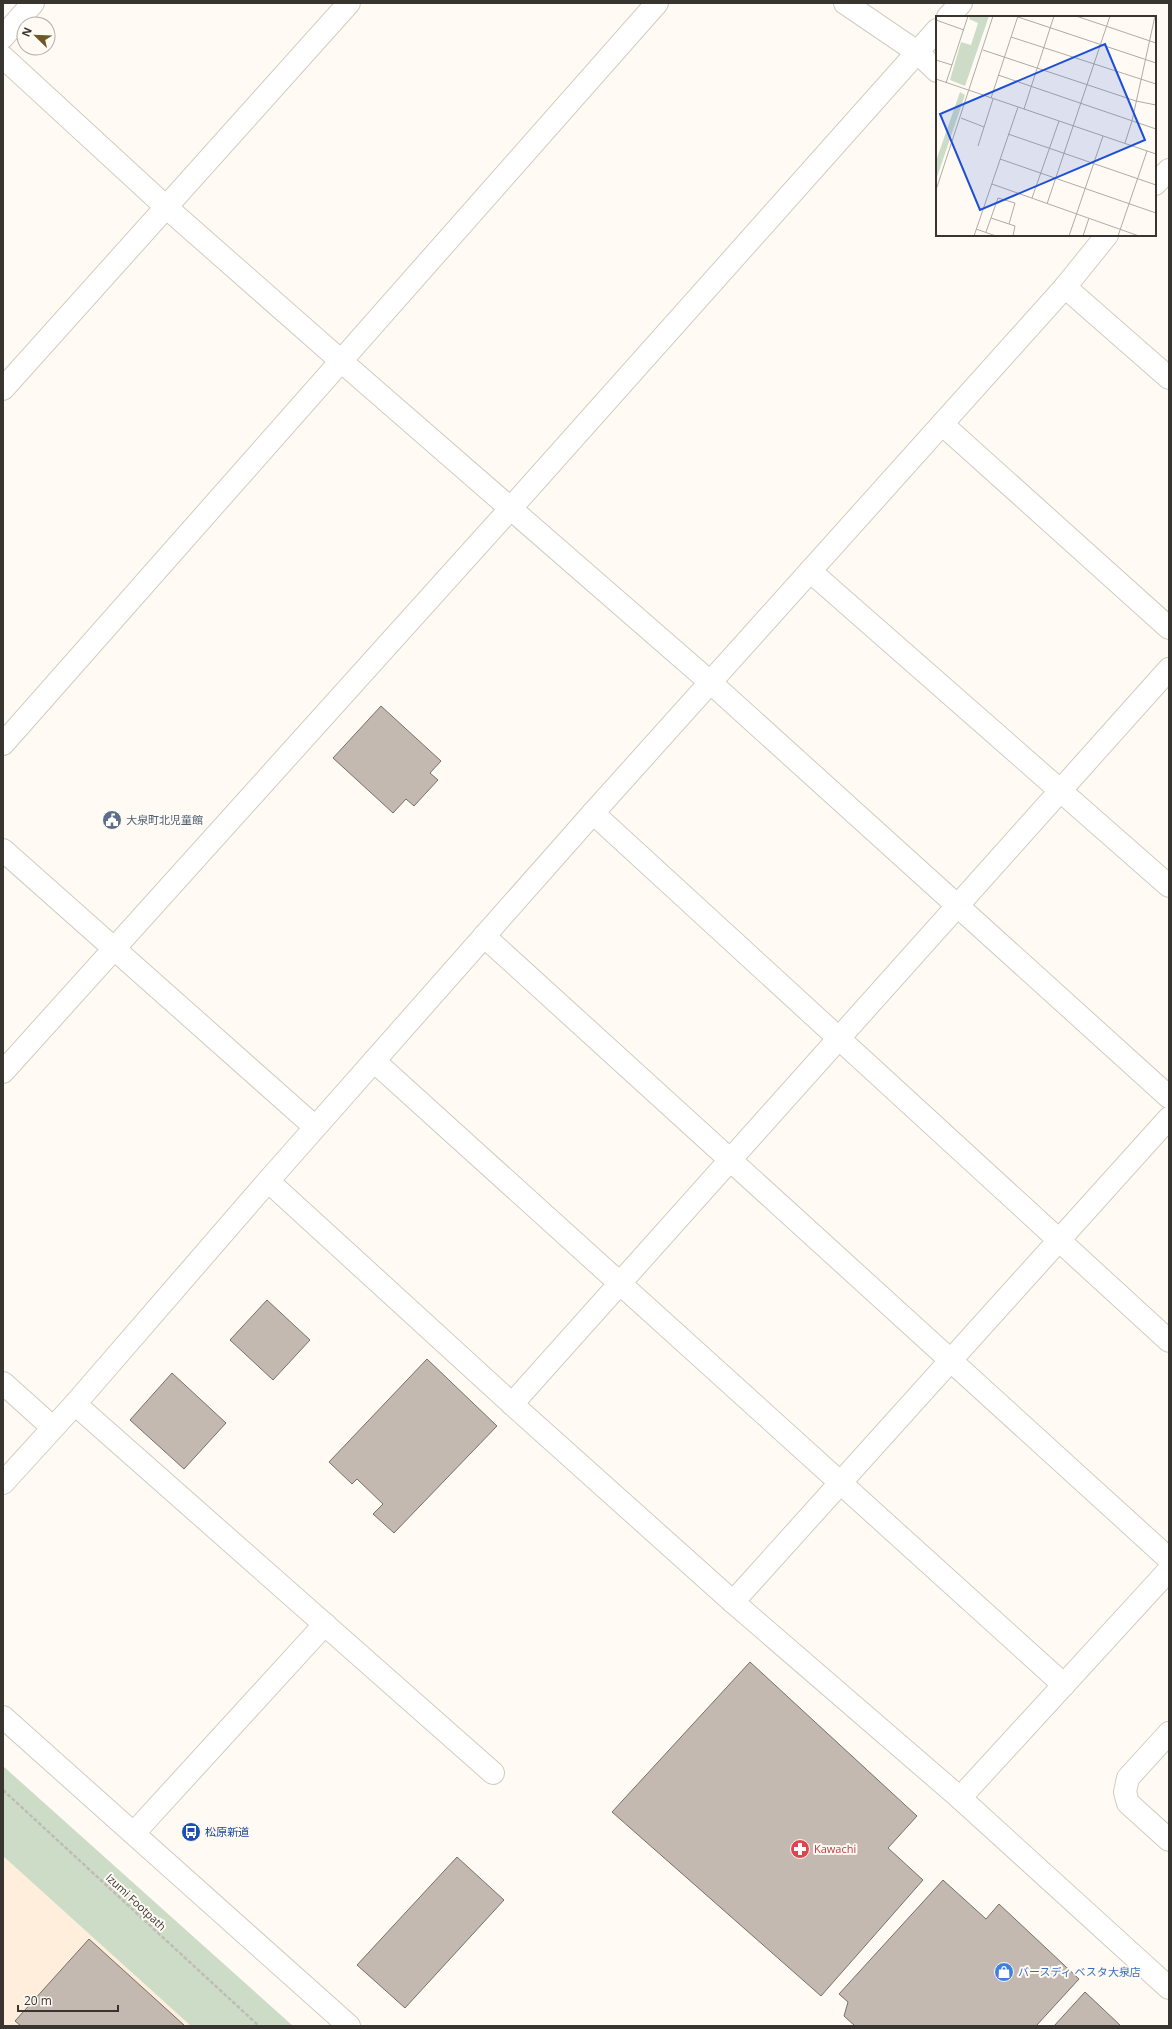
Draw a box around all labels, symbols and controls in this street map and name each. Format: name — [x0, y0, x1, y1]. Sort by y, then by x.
north arrow — [16, 16, 56, 56]
inset map — [936, 16, 1156, 236]
text: N — [18, 25, 35, 39]
public building icon: 大泉町北児童館 — [101, 809, 123, 831]
place label: 大泉町北児童館 — [126, 812, 203, 827]
bus stop icon: 松原新道 — [180, 1821, 202, 1843]
place label: 松原新道 — [205, 1824, 249, 1839]
pharmacy icon: Kawachi — [789, 1838, 811, 1860]
place label: Kawachi — [814, 1841, 856, 1856]
street label: Izumi Footpath — [103, 1870, 170, 1933]
shop icon: バースディ ベスタ大泉店 — [993, 1961, 1015, 1983]
place label: バースディ ベスタ大泉店 — [1018, 1964, 1141, 1979]
scale bar — [18, 1987, 118, 2013]
text: 20 m — [24, 1992, 52, 2009]

